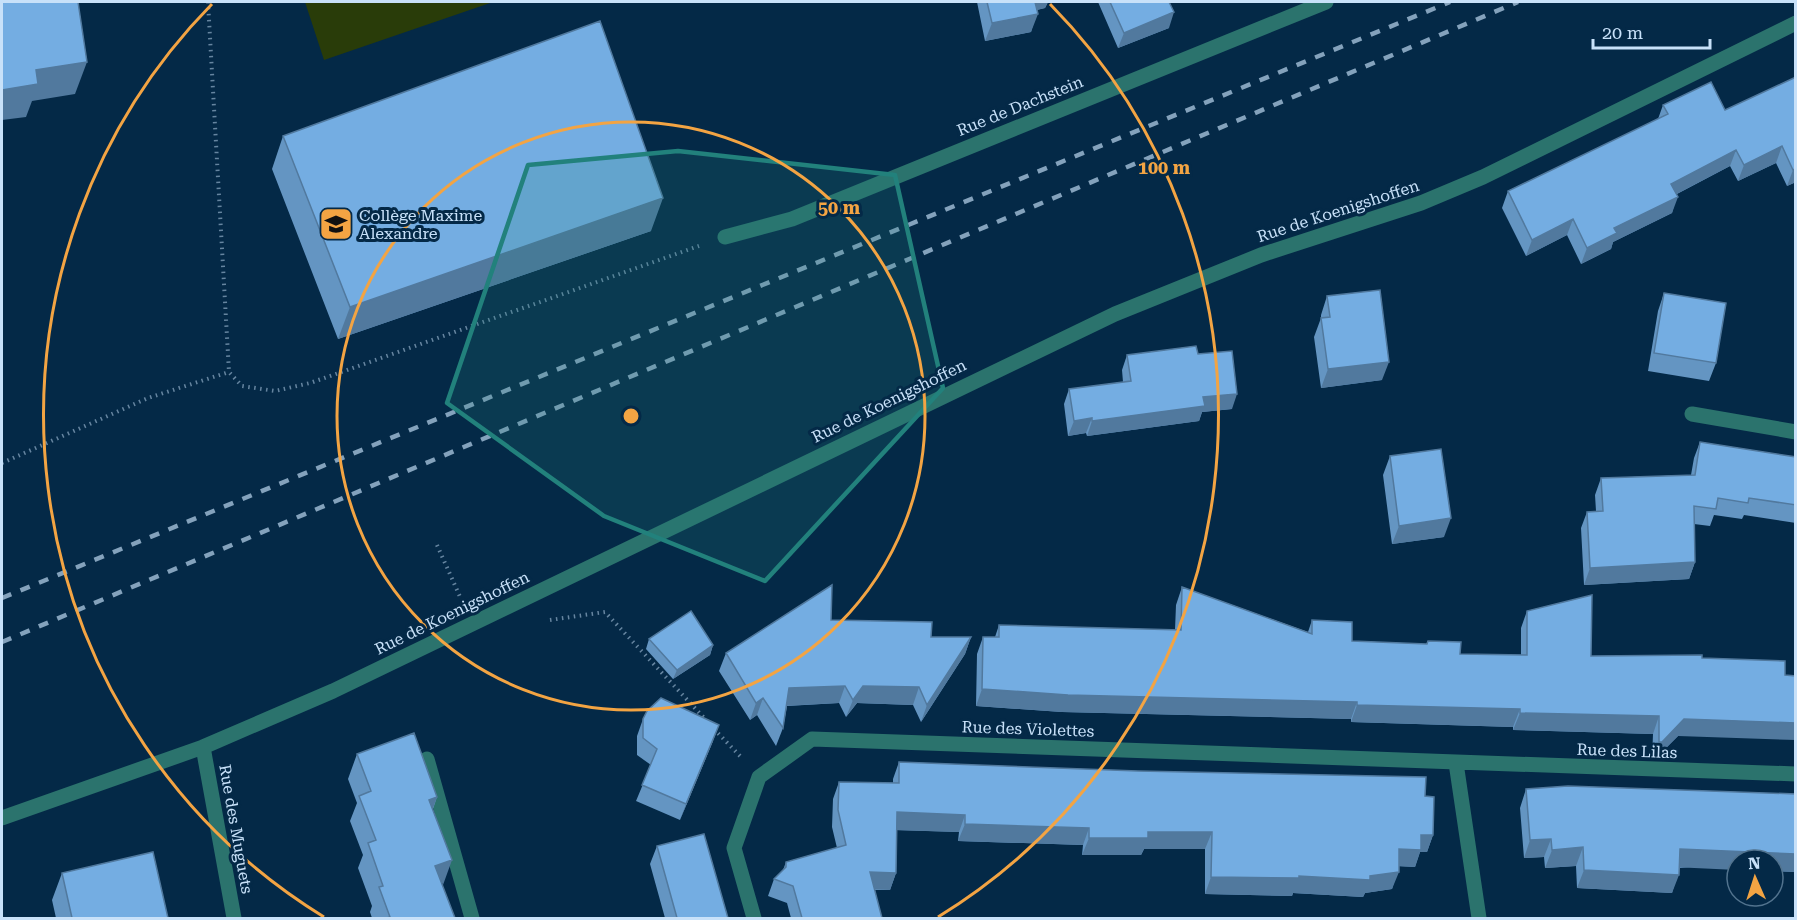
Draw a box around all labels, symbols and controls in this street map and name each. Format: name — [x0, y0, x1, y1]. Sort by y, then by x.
scale bar — [1593, 12, 1710, 50]
text: 20 m — [1602, 22, 1643, 43]
street label: Rue de Dachstein — [954, 72, 1086, 140]
text: 100 m — [1138, 157, 1191, 178]
street label: Rue de Koenigshoffen — [1255, 176, 1421, 246]
text: 50 m — [818, 197, 861, 218]
school or university icon: Collège Maxime Alexandre — [318, 206, 354, 242]
place label: Collège Maxime Alexandre — [359, 206, 482, 243]
street label: Rue de Koenigshoffen — [809, 355, 969, 447]
centre of rings — [621, 406, 641, 426]
street label: Rue de Koenigshoffen — [372, 567, 532, 659]
street label: Rue des Violettes — [961, 717, 1095, 741]
street label: Rue des Lilas — [1576, 740, 1678, 762]
street label: Rue des Muguets — [215, 763, 257, 895]
north arrow — [1725, 848, 1785, 908]
text: N — [1748, 854, 1761, 873]

